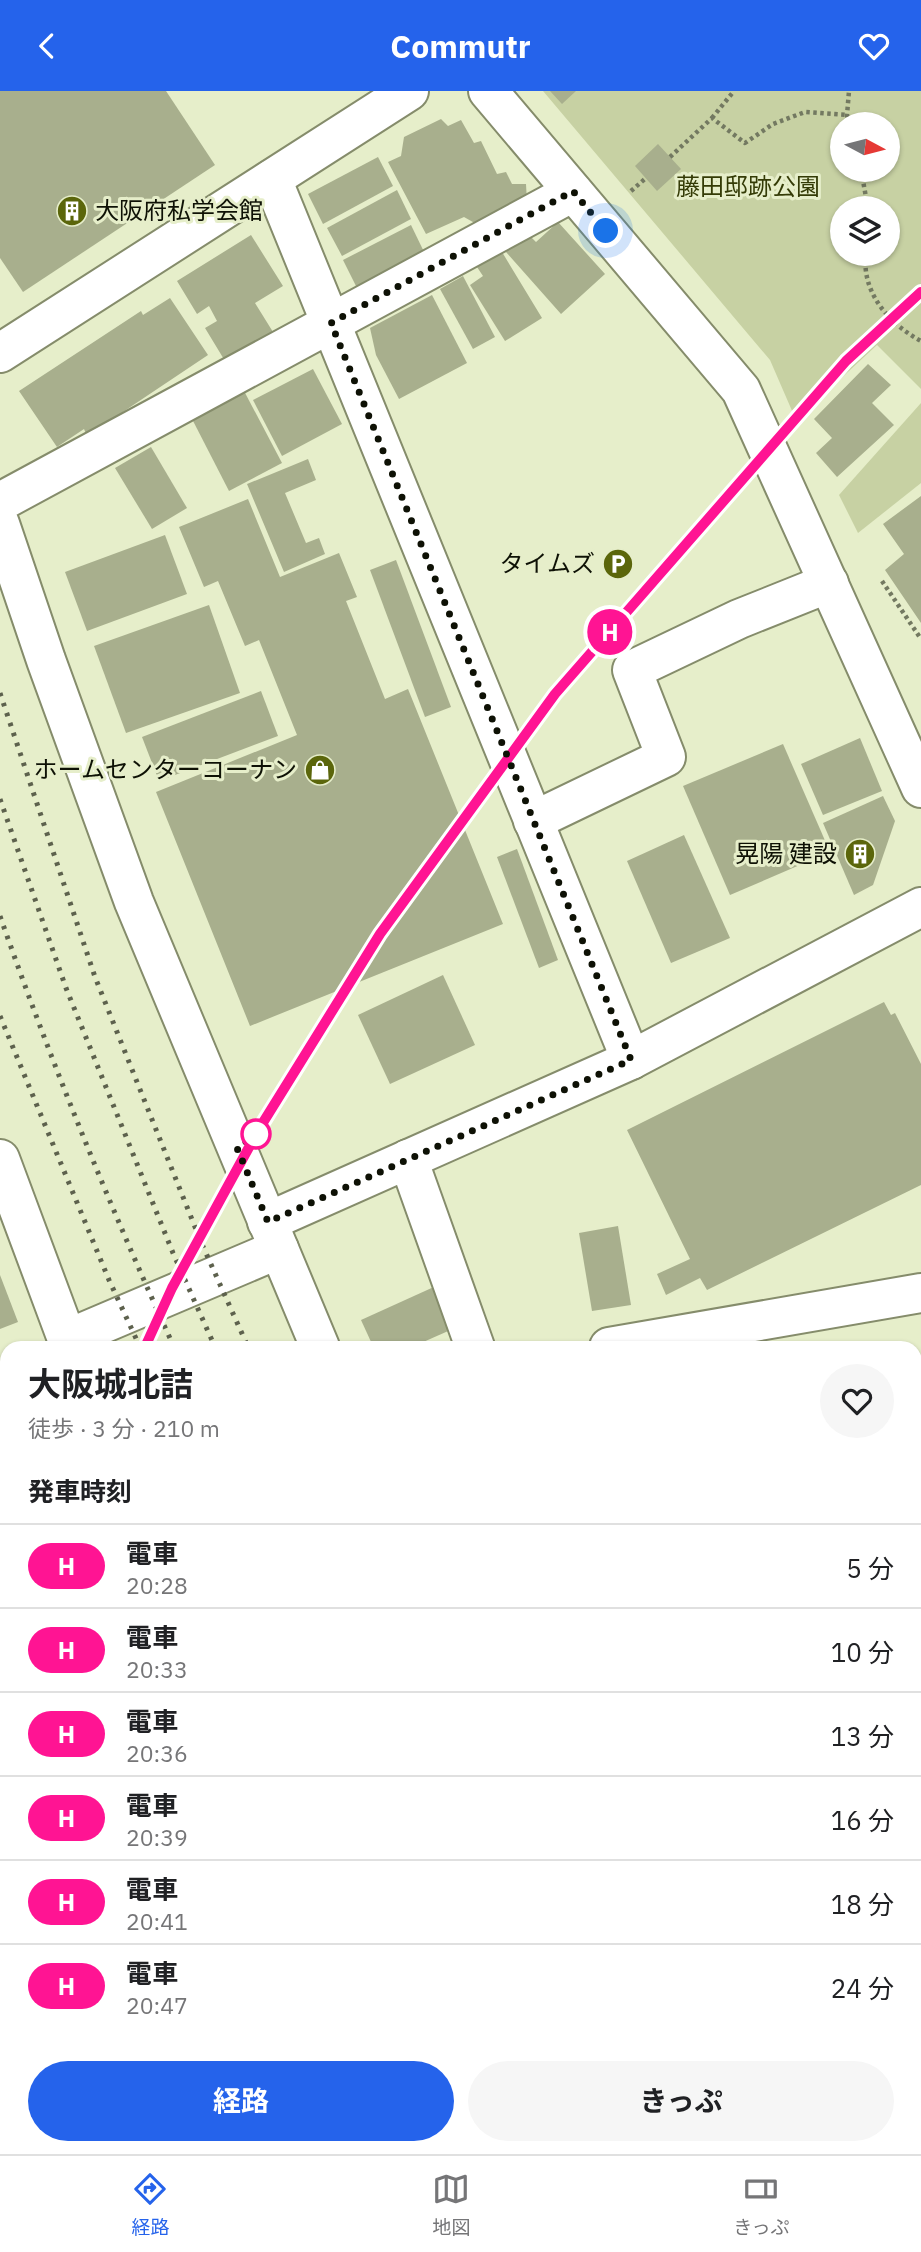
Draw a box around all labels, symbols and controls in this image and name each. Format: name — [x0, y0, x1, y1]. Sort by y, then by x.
text: Commutr — [390, 25, 531, 67]
icon: back — [28, 27, 66, 65]
icon: heart — [855, 27, 893, 65]
north arrow — [830, 112, 900, 182]
map controls — [830, 112, 900, 266]
park label: 藤田邸跡公園 — [676, 170, 820, 202]
building icon: 大阪府私学会館 — [55, 194, 89, 228]
place label: 大阪府私学会館 — [95, 194, 263, 226]
button: layers — [830, 196, 900, 266]
your location — [588, 213, 623, 248]
place label: タイムズ — [499, 547, 595, 579]
parking icon: タイムズ — [601, 547, 635, 581]
line badge: H — [587, 609, 633, 655]
text: H — [601, 616, 619, 648]
place label: ホームセンターコーナン — [34, 753, 297, 785]
shop icon: ホームセンターコーナン — [303, 753, 337, 787]
place label: 晃陽 建設 — [735, 837, 837, 869]
building icon: 晃陽 建設 — [843, 837, 877, 871]
unlabelled marker — [241, 1119, 271, 1149]
text: 大阪城北詰 — [28, 1362, 193, 1405]
button: heart — [820, 1364, 894, 1438]
text: 徒歩 · 3 分 · 210 m — [28, 1413, 220, 1443]
text: 発車時刻 — [28, 1474, 132, 1508]
text: 電車 — [126, 1536, 178, 1570]
text: H — [58, 1550, 75, 1582]
text: 5 分 — [846, 1551, 894, 1585]
text: 20:28 — [126, 1570, 188, 1600]
text: 電車 — [126, 1620, 178, 1654]
text: H — [58, 1634, 75, 1666]
text: 10 分 — [831, 1635, 894, 1669]
text: 20:33 — [126, 1654, 188, 1684]
text: 電車 — [126, 1704, 178, 1738]
text: H — [58, 1718, 75, 1750]
text: 13 分 — [831, 1719, 894, 1753]
text: 20:36 — [126, 1738, 188, 1768]
text: 電車 — [126, 1788, 178, 1822]
text: H — [58, 1802, 75, 1834]
text: 16 分 — [831, 1803, 894, 1837]
text: 20:39 — [126, 1822, 188, 1852]
text: 電車 — [126, 1872, 178, 1906]
text: H — [58, 1886, 75, 1918]
text: 18 分 — [831, 1887, 894, 1921]
text: 20:41 — [126, 1906, 188, 1936]
text: 電車 — [126, 1956, 178, 1990]
text: H — [58, 1970, 75, 2002]
text: 24 分 — [831, 1971, 894, 2005]
text: 20:47 — [126, 1990, 188, 2020]
button: 経路 — [28, 2061, 454, 2141]
button: きっぷ — [468, 2061, 894, 2141]
tab: 経路 — [131, 2170, 169, 2239]
tab: 地図 — [432, 2170, 470, 2239]
tab: きっぷ — [733, 2170, 790, 2239]

